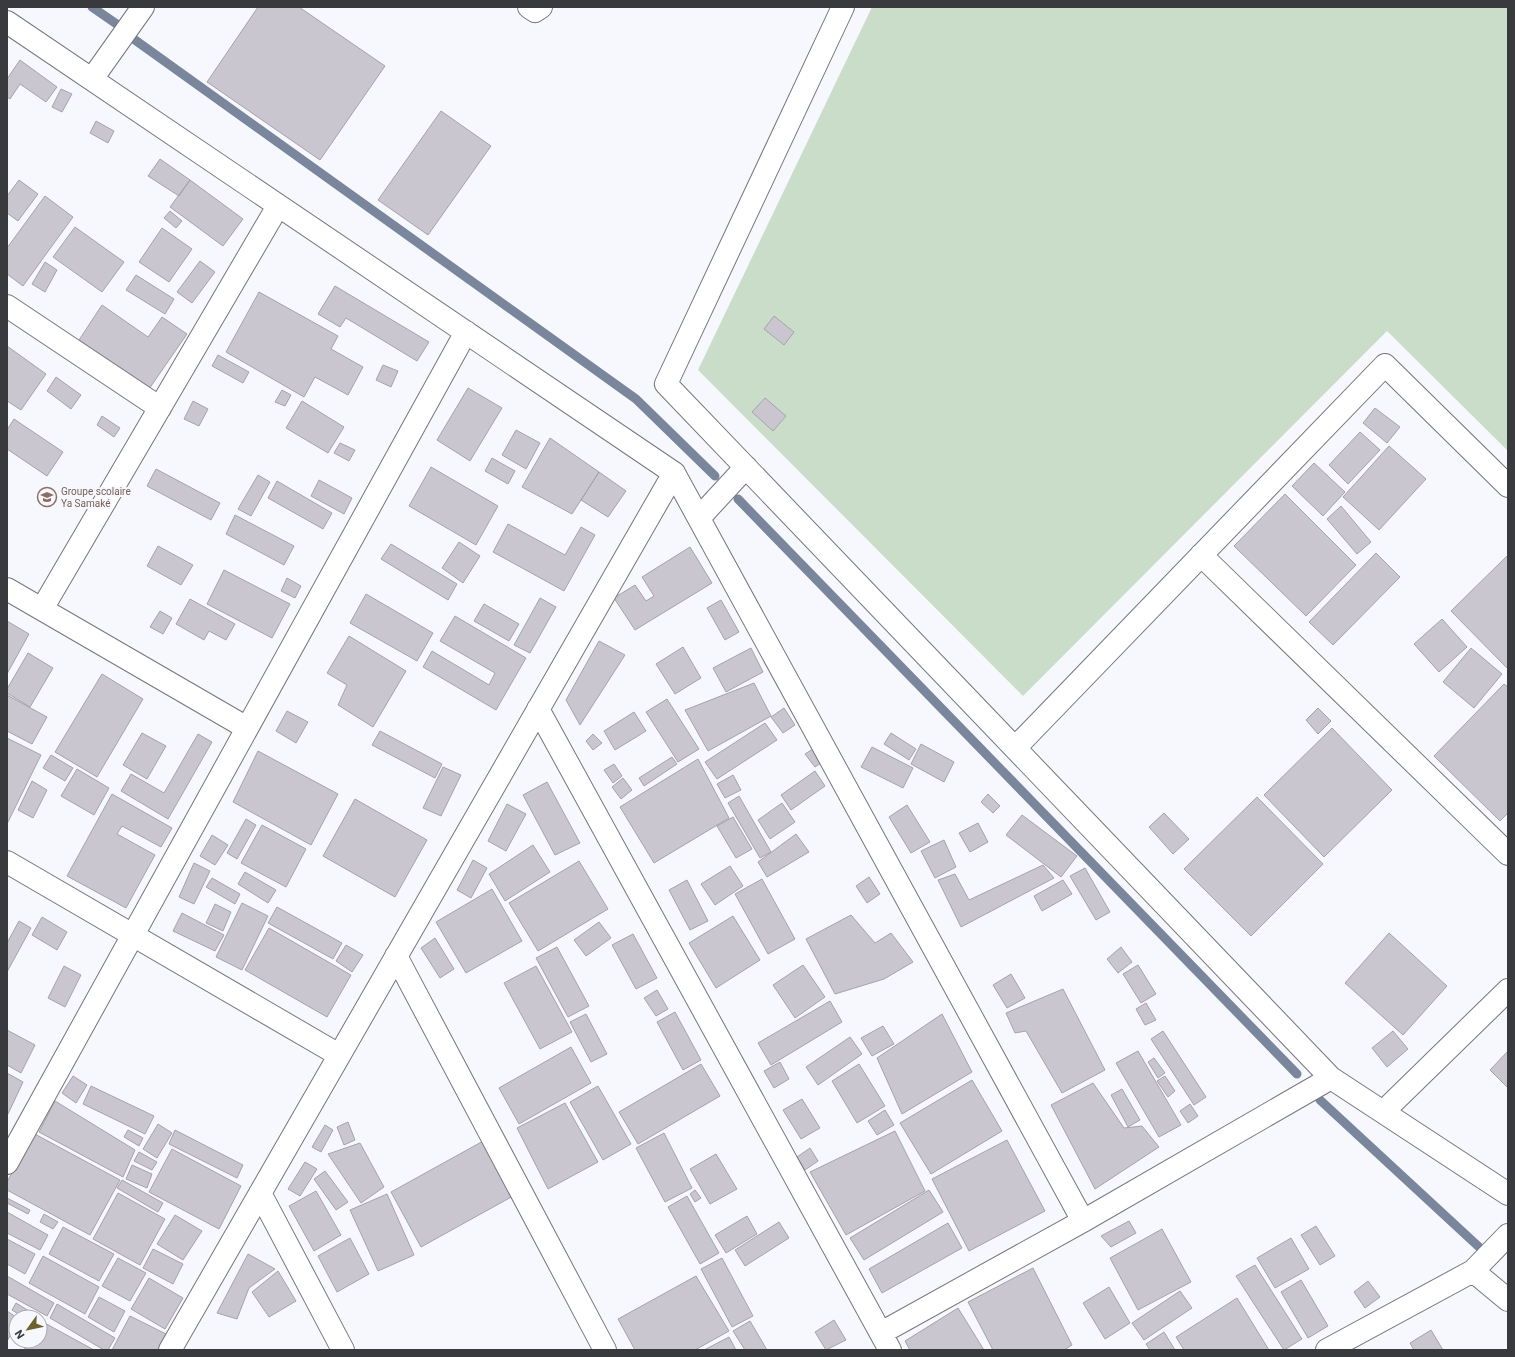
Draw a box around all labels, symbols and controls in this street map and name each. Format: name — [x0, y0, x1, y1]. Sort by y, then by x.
school or university icon: Groupe scolaire Ya Samaké — [36, 486, 58, 508]
place label: Groupe scolaire Ya Samaké — [61, 486, 131, 509]
north arrow — [8, 1309, 48, 1349]
text: N — [12, 1327, 28, 1341]

